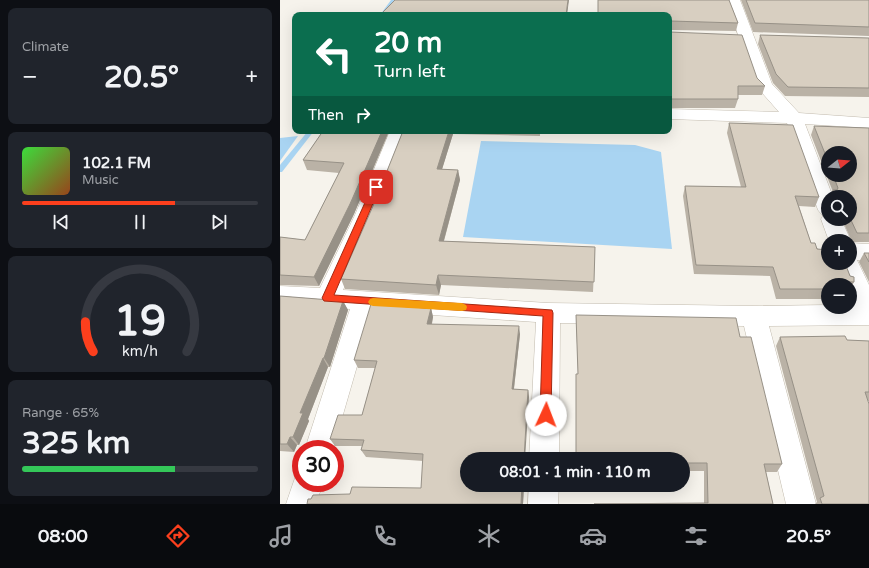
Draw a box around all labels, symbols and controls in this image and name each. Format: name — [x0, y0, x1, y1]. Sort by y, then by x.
text: 20 m — [374, 26, 442, 60]
icon: left — [308, 28, 360, 80]
text: Climate — [22, 39, 69, 55]
text: 20.5° — [104, 59, 179, 96]
text: Turn left — [374, 60, 446, 82]
text: − — [22, 64, 38, 90]
text: + — [246, 64, 258, 90]
icon: right — [352, 104, 374, 126]
text: Then — [308, 106, 344, 124]
north arrow — [821, 146, 857, 182]
map controls — [821, 146, 857, 314]
text: 102.1 FM — [82, 154, 151, 172]
pin — [359, 170, 393, 204]
text: Music — [82, 172, 119, 188]
icon: arrive — [365, 176, 387, 198]
button: search — [821, 190, 857, 226]
icon: previous — [50, 211, 72, 233]
icon: pause — [129, 211, 151, 233]
icon: next — [208, 211, 230, 233]
button: + — [821, 234, 857, 270]
button: − — [821, 278, 857, 314]
text: 19 — [114, 297, 166, 347]
text: km/h — [122, 343, 158, 360]
position arrow — [525, 394, 567, 436]
text: Range · 65% — [22, 405, 99, 421]
text: 325 km — [22, 425, 130, 462]
speed limit sign: 30 — [292, 440, 344, 492]
text: 08:01 · 1 min · 110 m — [500, 463, 650, 481]
icon: directions — [164, 522, 192, 550]
icon: music — [267, 522, 295, 550]
icon: phone — [371, 522, 399, 550]
icon: climate — [475, 522, 503, 550]
icon: car — [579, 522, 607, 550]
icon: filters — [682, 522, 710, 550]
text: 08:00 — [38, 525, 88, 547]
text: 20.5° — [786, 525, 831, 547]

